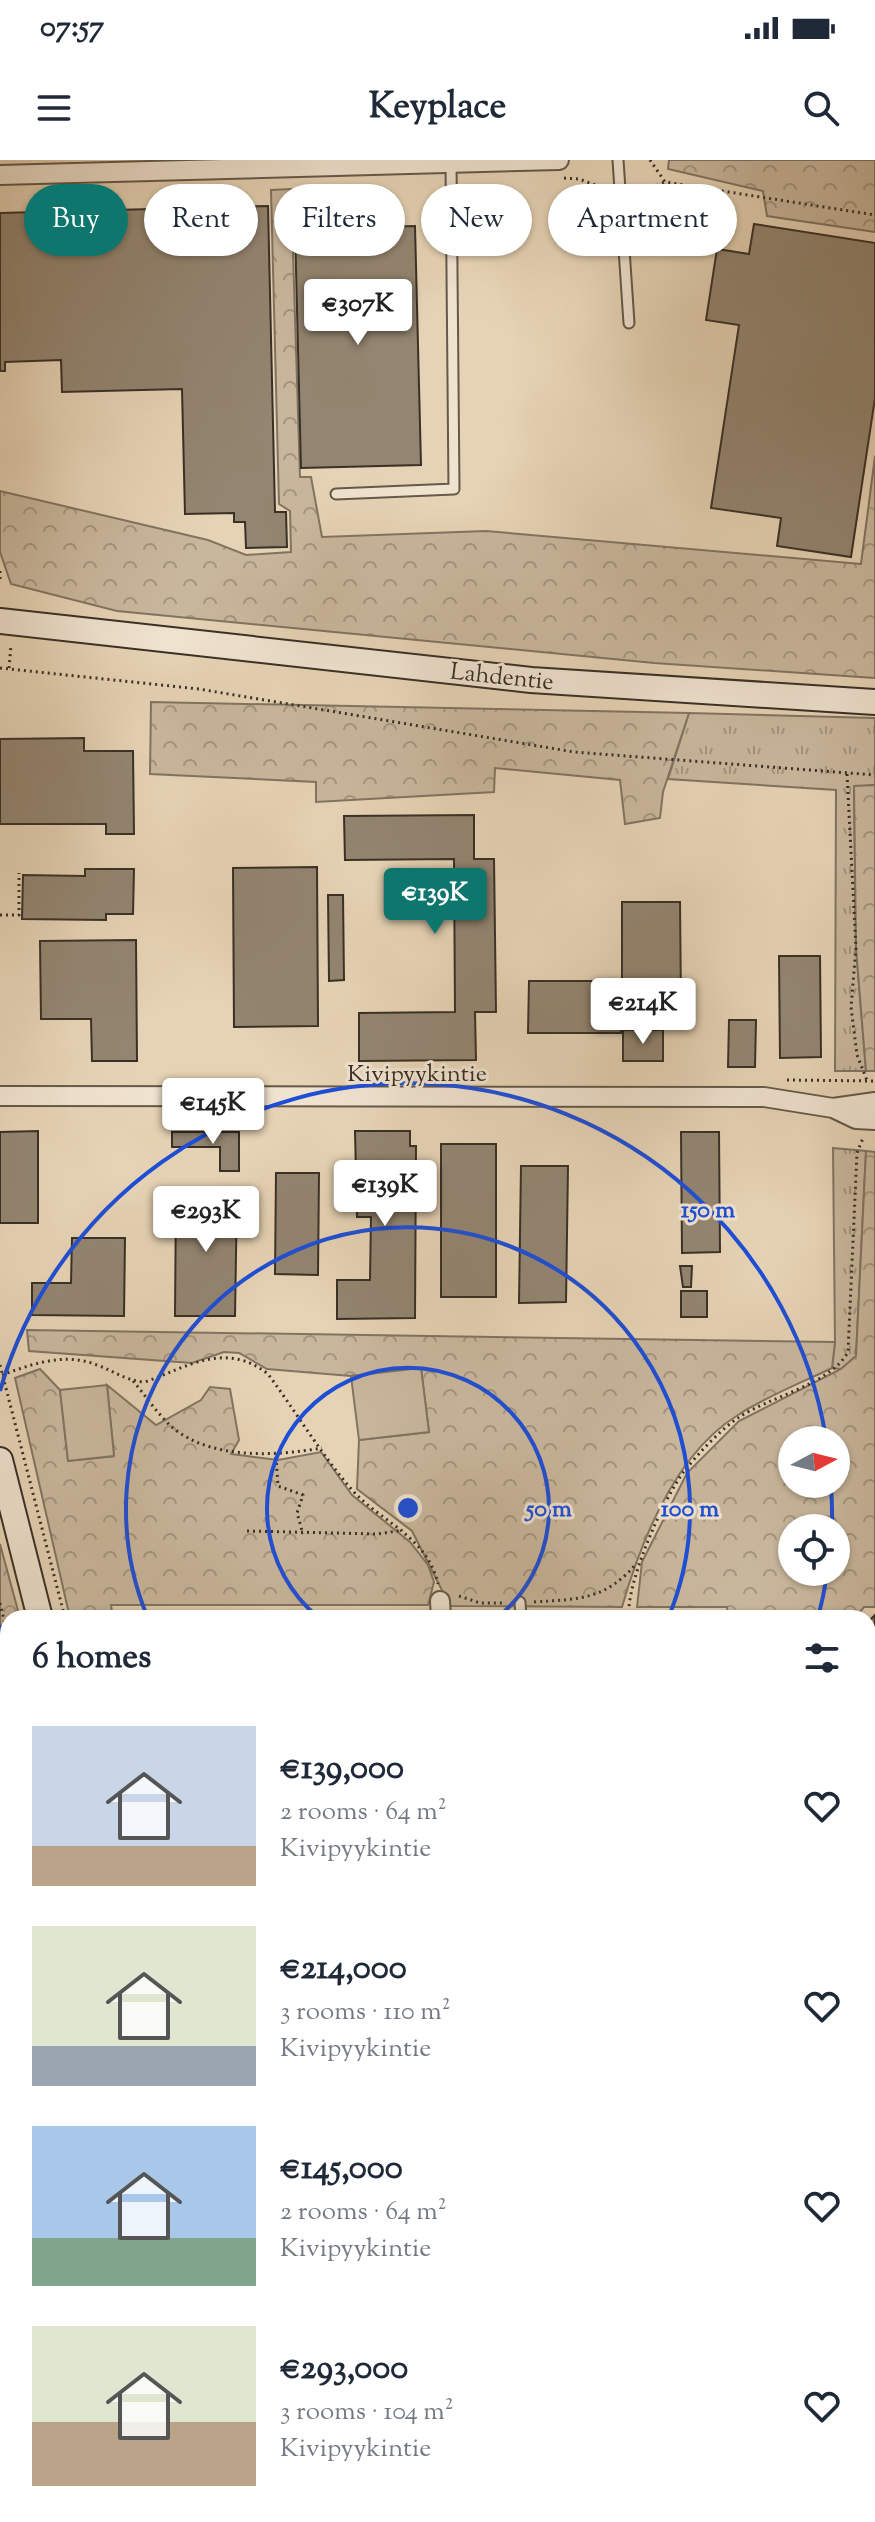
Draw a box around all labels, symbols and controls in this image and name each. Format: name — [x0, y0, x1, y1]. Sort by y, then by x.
text: 07:57 — [40, 7, 104, 50]
text: Keyplace — [369, 82, 506, 134]
icon: menu — [32, 86, 76, 130]
icon: search — [799, 86, 843, 130]
chip: Buy — [24, 184, 128, 256]
chip: Rent — [144, 184, 258, 256]
chip: Filters — [274, 184, 405, 256]
chip: New — [421, 184, 532, 256]
chip: Apartment — [548, 184, 737, 256]
pin: €307K — [302, 279, 414, 347]
text: €307K — [322, 286, 394, 323]
street label: Lahdentie — [448, 656, 555, 700]
pin: €139K — [379, 868, 491, 936]
text: €139K — [402, 875, 468, 912]
pin: €214K — [587, 978, 699, 1046]
text: €214K — [609, 985, 677, 1022]
street label: Kivipyykintie — [347, 1058, 487, 1092]
pin: €145K — [157, 1078, 269, 1146]
text: €145K — [180, 1085, 246, 1122]
pin: €139K — [329, 1160, 441, 1228]
text: €139K — [352, 1167, 418, 1204]
pin: €293K — [150, 1186, 262, 1254]
text: €293K — [171, 1193, 241, 1230]
text: 150 m — [681, 1194, 735, 1228]
north arrow — [778, 1426, 850, 1498]
map controls — [778, 1426, 850, 1586]
text: 50 m — [524, 1493, 572, 1527]
text: 100 m — [661, 1493, 719, 1527]
centre of rings — [394, 1494, 422, 1522]
button: locate — [778, 1514, 850, 1586]
text: 6 homes — [32, 1634, 151, 1683]
icon: filters — [800, 1636, 844, 1680]
text: €139,000 — [280, 1745, 404, 1794]
icon: home — [96, 1758, 192, 1854]
icon: heart — [800, 1784, 844, 1828]
text: 2 rooms · 64 m² — [280, 1794, 447, 1831]
text: Kivipyykintie — [280, 1831, 431, 1868]
text: €214,000 — [280, 1945, 407, 1994]
icon: home — [96, 1958, 192, 2054]
icon: heart — [800, 1984, 844, 2028]
text: 3 rooms · 110 m² — [280, 1994, 451, 2031]
text: Kivipyykintie — [280, 2031, 431, 2068]
text: €145,000 — [280, 2145, 403, 2194]
icon: home — [96, 2158, 192, 2254]
icon: heart — [800, 2184, 844, 2228]
text: 2 rooms · 64 m² — [280, 2194, 447, 2231]
text: Kivipyykintie — [280, 2231, 431, 2268]
text: €293,000 — [280, 2345, 408, 2394]
icon: home — [96, 2358, 192, 2454]
icon: heart — [800, 2384, 844, 2428]
text: 3 rooms · 104 m² — [280, 2394, 454, 2431]
text: Kivipyykintie — [280, 2431, 431, 2468]

